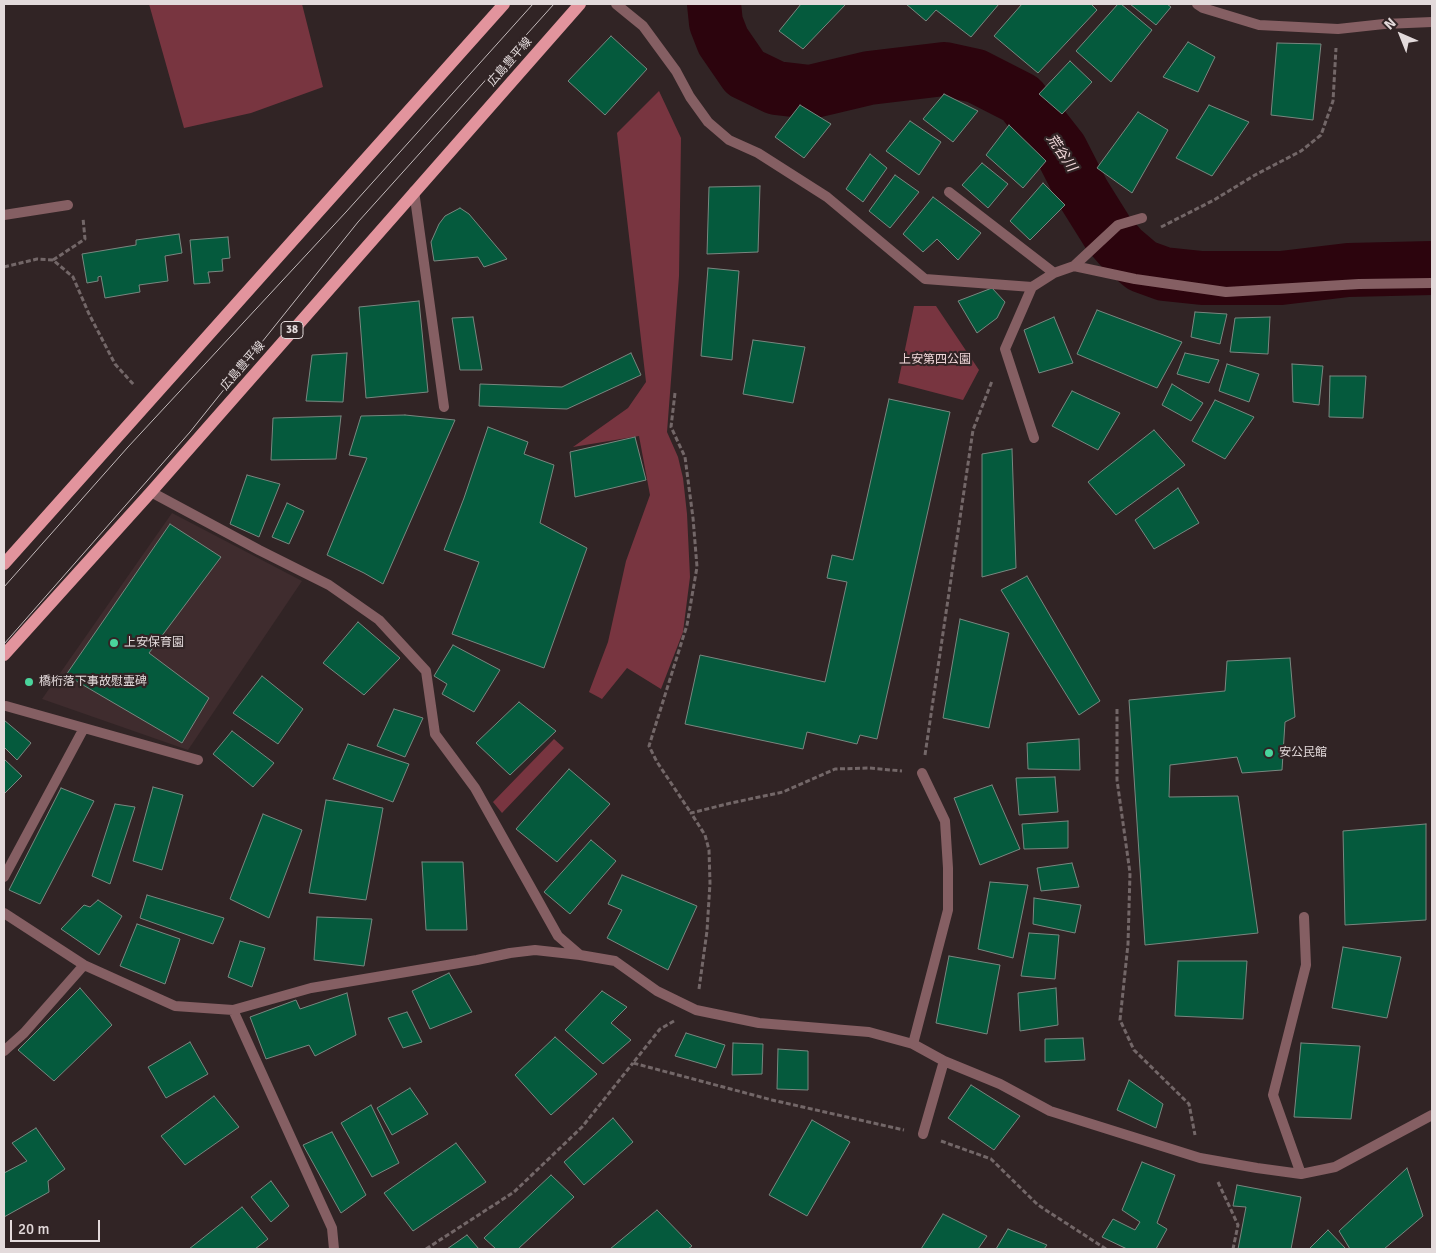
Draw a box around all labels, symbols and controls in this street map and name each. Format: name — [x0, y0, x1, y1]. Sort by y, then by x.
north arrow — [1376, 10, 1426, 60]
text: N — [1381, 14, 1400, 33]
street label: 広島豊平線 — [485, 35, 535, 89]
water label: 荒谷川 — [1042, 131, 1080, 175]
road number: 38 — [281, 322, 303, 338]
street label: 広島豊平線 — [218, 339, 268, 393]
park label: 上安第四公園 — [899, 353, 971, 367]
place label: 上安保育園 — [124, 636, 184, 650]
marker: 上安保育園 — [108, 637, 120, 649]
place label: 橋桁落下事故慰霊碑 — [39, 675, 147, 689]
marker: 橋桁落下事故慰霊碑 — [23, 676, 35, 688]
place label: 安公民館 — [1279, 746, 1327, 760]
marker: 安公民館 — [1263, 747, 1275, 759]
scale bar — [12, 1210, 102, 1242]
text: 20 m — [18, 1220, 49, 1238]

